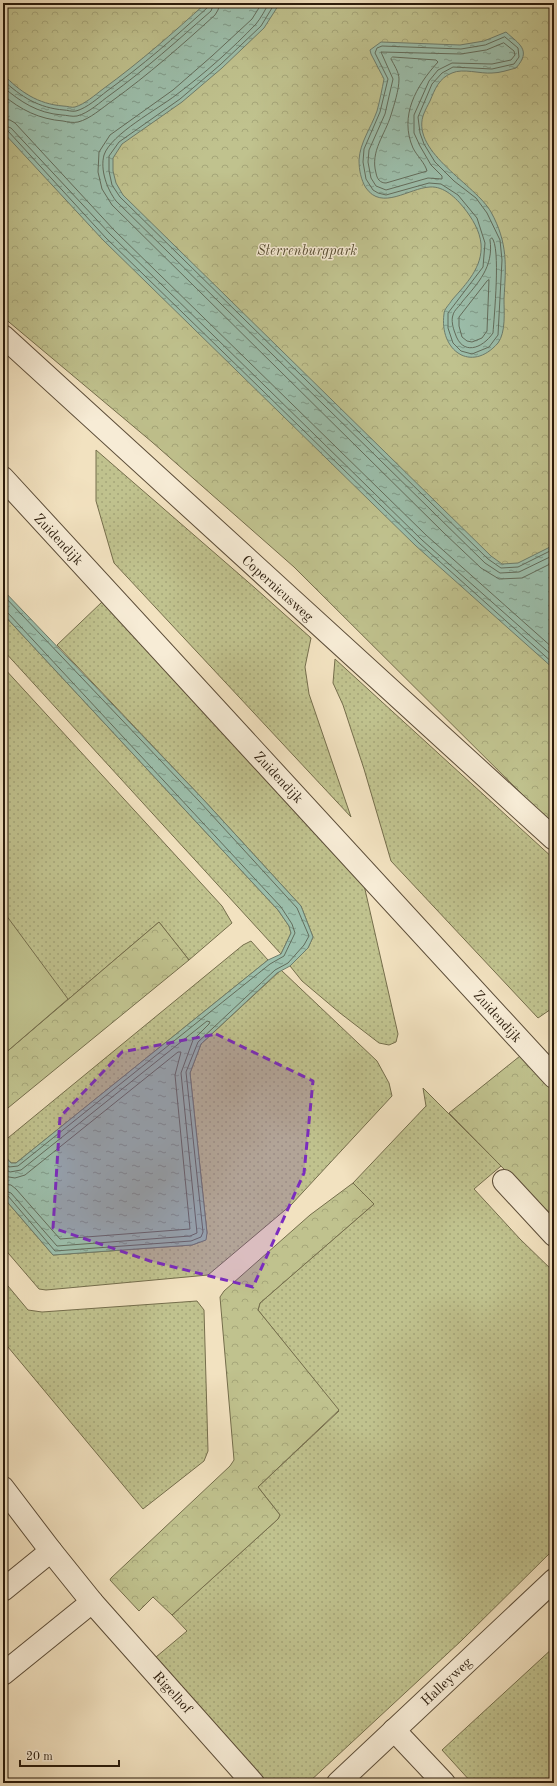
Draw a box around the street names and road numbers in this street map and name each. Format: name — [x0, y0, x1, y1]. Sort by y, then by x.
street label: Zuidendijk — [31, 511, 85, 568]
street label: Copernicusweg — [239, 553, 316, 625]
street label: Zuidendijk — [251, 749, 305, 806]
street label: Zuidendijk — [470, 988, 524, 1045]
street label: Halleyweg — [419, 1655, 475, 1709]
street label: Rigelhof — [150, 1669, 195, 1717]

